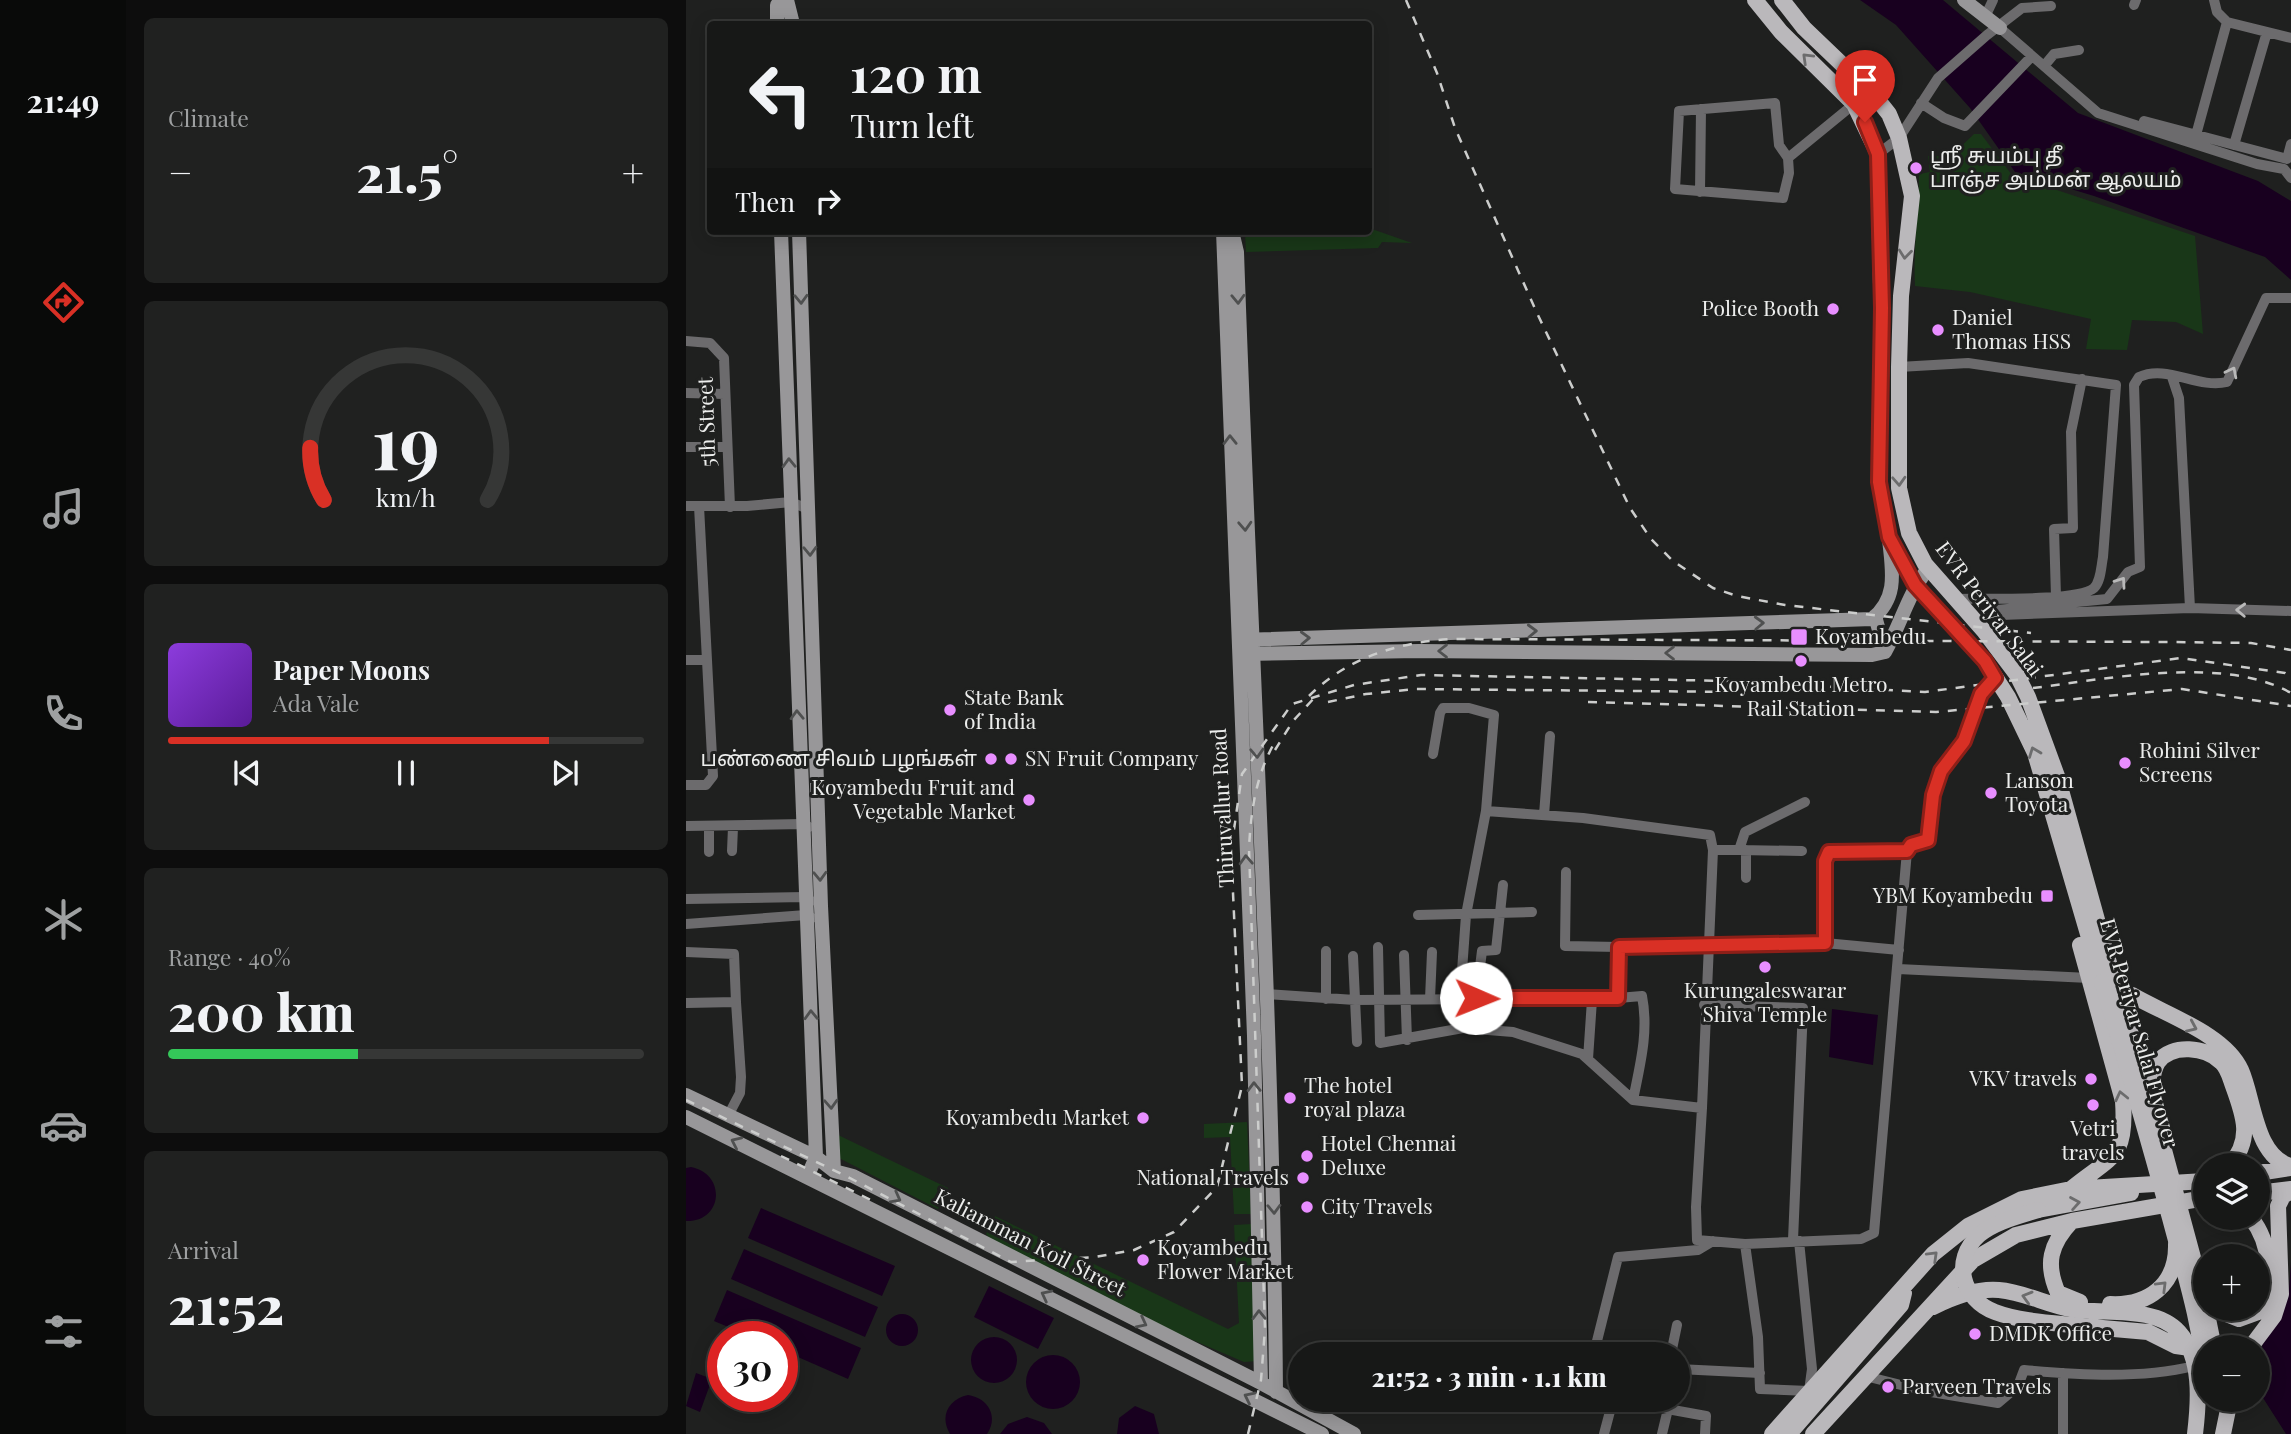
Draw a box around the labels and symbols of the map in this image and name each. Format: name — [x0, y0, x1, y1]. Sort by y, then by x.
pin — [1835, 50, 1895, 122]
one-way arrow — [1803, 53, 1816, 66]
place label: ஶ்ரீ சுயம்பு தீ பாஞ்ச அம்மன் ஆலயம் — [1930, 140, 2182, 194]
marker: ஶ்ரீ சுயம்பு தீ பாஞ்ச அம்மன் ஆலயம் — [1908, 160, 1924, 176]
one-way arrow — [1898, 249, 1913, 260]
one-way arrow — [1231, 293, 1246, 304]
place label: Police Booth — [1702, 293, 1820, 321]
one-way arrow — [793, 294, 808, 305]
marker: Police Booth — [1825, 301, 1841, 317]
place label: Daniel Thomas HSS — [1952, 302, 2071, 354]
marker: Daniel Thomas HSS — [1930, 322, 1946, 338]
one-way arrow — [2224, 366, 2238, 379]
street label: 5th Street — [689, 376, 721, 468]
one-way arrow — [1222, 434, 1238, 444]
one-way arrow — [782, 457, 797, 468]
one-way arrow — [1892, 476, 1907, 487]
one-way arrow — [1238, 521, 1253, 532]
street label: EVR Periyar Salai — [1931, 535, 2051, 681]
one-way arrow — [802, 546, 817, 557]
one-way arrow — [2113, 577, 2125, 590]
one-way arrow — [2235, 602, 2246, 617]
one-way arrow — [1754, 616, 1765, 631]
place label: Koyambedu — [1815, 621, 1927, 649]
one-way arrow — [1527, 623, 1538, 639]
marker: Koyambedu — [1789, 627, 1809, 647]
one-way arrow — [1300, 630, 1310, 646]
one-way arrow — [1437, 644, 1448, 659]
one-way arrow — [1664, 645, 1675, 661]
marker: Koyambedu Metro Rail Station — [1793, 653, 1809, 669]
place label: Koyambedu Metro Rail Station — [1714, 669, 1888, 721]
place label: State Bank of India — [964, 682, 1065, 734]
marker: State Bank of India — [942, 702, 958, 718]
one-way arrow — [790, 709, 805, 720]
street label: Thiruvallur Road — [1203, 728, 1239, 889]
place label: Rohini Silver Screens — [2139, 735, 2261, 787]
place label: பண்ணை சிவம் பழங்கள் — [701, 743, 978, 773]
place label: SN Fruit Company — [1025, 743, 1199, 771]
one-way arrow — [2028, 746, 2042, 758]
one-way arrow — [1249, 748, 1264, 759]
marker: பண்ணை சிவம் பழங்கள் — [983, 751, 999, 767]
marker: SN Fruit Company — [1003, 751, 1019, 767]
marker: Rohini Silver Screens — [2117, 755, 2133, 771]
place label: Lanson Toyota — [2005, 765, 2074, 817]
place label: Koyambedu Fruit and Vegetable Market — [811, 772, 1016, 824]
marker: Lanson Toyota — [1983, 785, 1999, 801]
marker: Koyambedu Fruit and Vegetable Market — [1021, 792, 1037, 808]
one-way arrow — [1238, 854, 1253, 865]
one-way arrow — [812, 871, 827, 882]
place label: YBM Koyambedu — [1872, 880, 2033, 908]
marker: YBM Koyambedu — [2039, 888, 2055, 904]
street label: EVR Periyar Salai Flyover — [2095, 915, 2187, 1151]
marker: Kurungaleswarar Shiva Temple — [1757, 959, 1773, 975]
position arrow — [1439, 961, 1513, 1035]
place label: Kurungaleswarar Shiva Temple — [1684, 975, 1847, 1027]
one-way arrow — [803, 1010, 819, 1020]
one-way arrow — [2185, 1019, 2197, 1033]
place label: VKV travels — [1968, 1063, 2077, 1091]
place label: The hotel royal plaza — [1304, 1070, 1406, 1122]
marker: VKV travels — [2083, 1071, 2099, 1087]
one-way arrow — [1246, 1081, 1262, 1092]
marker: The hotel royal plaza — [1282, 1090, 1298, 1106]
one-way arrow — [2114, 1090, 2129, 1102]
marker: Vetri travels — [2085, 1097, 2101, 1113]
one-way arrow — [823, 1098, 838, 1109]
place label: Koyambedu Market — [946, 1102, 1130, 1130]
marker: Koyambedu Market — [1135, 1110, 1151, 1126]
place label: Vetri travels — [2061, 1113, 2125, 1165]
place label: Hotel Chennai Deluxe — [1321, 1128, 1456, 1180]
one-way arrow — [731, 1136, 743, 1150]
marker: Hotel Chennai Deluxe — [1299, 1148, 1315, 1164]
place label: National Travels — [1136, 1162, 1289, 1190]
marker: National Travels — [1295, 1170, 1311, 1186]
street label: Kaliamman Koil Street — [930, 1181, 1132, 1302]
one-way arrow — [889, 1190, 901, 1204]
place label: City Travels — [1321, 1191, 1433, 1219]
one-way arrow — [2069, 1196, 2081, 1211]
marker: City Travels — [1299, 1199, 1315, 1215]
one-way arrow — [1266, 1204, 1281, 1215]
place label: Koyambedu Flower Market — [1157, 1232, 1294, 1284]
one-way arrow — [1924, 1251, 1937, 1264]
marker: Koyambedu Flower Market — [1135, 1252, 1151, 1268]
one-way arrow — [2153, 1281, 2166, 1294]
one-way arrow — [1041, 1290, 1053, 1304]
one-way arrow — [2022, 1290, 2034, 1305]
one-way arrow — [1252, 1309, 1267, 1320]
one-way arrow — [1135, 1315, 1147, 1329]
place label: DMDK Office — [1989, 1318, 2112, 1346]
speed limit sign: 30 — [707, 1321, 798, 1412]
marker: DMDK Office — [1967, 1326, 1983, 1342]
place label: Parveen Travels — [1902, 1371, 2051, 1399]
marker: Parveen Travels — [1880, 1379, 1896, 1395]
one-way arrow — [1244, 1392, 1256, 1406]

